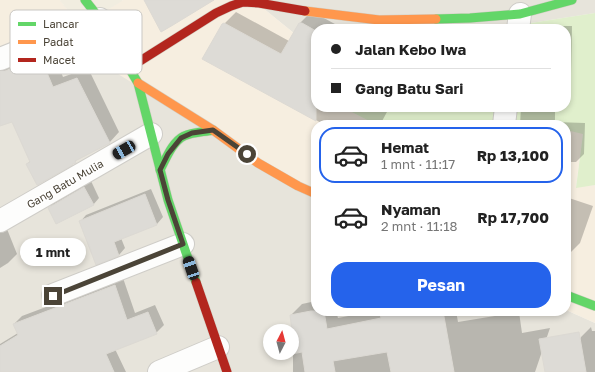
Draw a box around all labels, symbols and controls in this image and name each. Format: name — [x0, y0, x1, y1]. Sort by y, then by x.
legend — [10, 10, 142, 74]
text: Lancar — [43, 17, 80, 30]
text: Padat — [43, 35, 74, 48]
text: Jalan Kebo Iwa — [355, 40, 466, 58]
text: Macet — [43, 53, 75, 66]
text: Gang Batu Sari — [355, 79, 463, 97]
icon: car — [333, 137, 369, 173]
text: Hemat — [381, 138, 429, 156]
car — [111, 139, 137, 161]
route start — [238, 145, 256, 163]
text: Rp 13,100 — [477, 146, 549, 164]
street label: Gang Batu Mulia — [24, 156, 105, 211]
text: 1 mnt · 11:17 — [381, 156, 455, 172]
icon: car — [333, 199, 369, 235]
text: Nyaman — [381, 200, 440, 218]
text: Rp 17,700 — [477, 208, 549, 226]
text: 2 mnt · 11:18 — [381, 218, 458, 234]
callout: 1 mnt — [20, 238, 86, 266]
text: 1 mnt — [36, 244, 70, 260]
car — [181, 255, 201, 281]
button: Pesan — [331, 262, 551, 308]
route end — [44, 287, 62, 305]
north arrow — [263, 324, 299, 360]
map controls — [263, 324, 299, 360]

